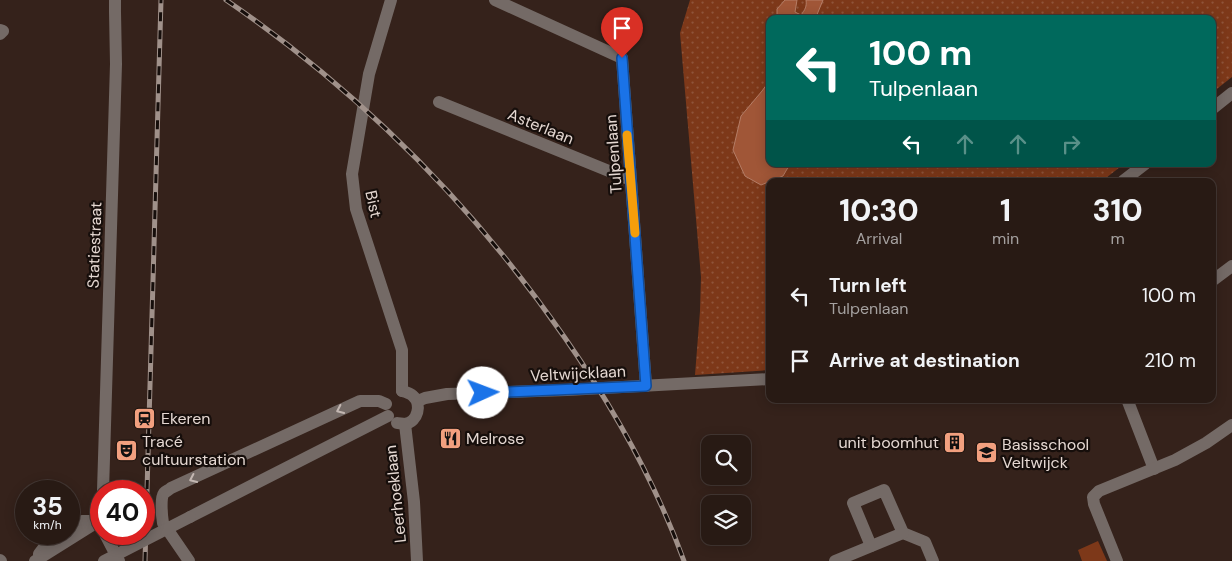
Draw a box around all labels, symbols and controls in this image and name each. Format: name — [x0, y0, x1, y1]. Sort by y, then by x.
pin — [601, 7, 643, 58]
icon: arrive — [608, 14, 636, 42]
text: 100 m — [869, 30, 972, 76]
icon: left — [786, 35, 851, 100]
text: Tulpenlaan — [869, 74, 978, 103]
street label: Asterlaan — [505, 104, 577, 149]
street label: Tulpenlaan — [600, 114, 627, 194]
icon: left — [898, 130, 926, 158]
icon: ahead — [951, 130, 979, 158]
icon: ahead — [1004, 130, 1032, 158]
icon: right — [1057, 130, 1085, 158]
street label: Bist — [360, 188, 387, 220]
text: 10:30 — [839, 191, 919, 230]
text: 1 — [1000, 191, 1011, 230]
text: 310 — [1092, 191, 1143, 230]
street label: Statiestraat — [82, 201, 107, 289]
text: Arrival — [856, 228, 902, 249]
text: min — [992, 228, 1019, 249]
text: m — [1110, 228, 1125, 249]
text: Turn left — [829, 273, 907, 298]
icon: left — [786, 282, 814, 310]
text: 100 m — [1142, 283, 1196, 308]
text: Tulpenlaan — [829, 298, 908, 319]
icon: arrive — [786, 347, 814, 375]
text: Arrive at destination — [829, 348, 1020, 373]
text: 210 m — [1144, 348, 1196, 373]
street label: Veltwijcklaan — [530, 361, 626, 386]
position arrow — [456, 366, 508, 418]
one-way arrow — [336, 404, 345, 415]
station icon: Ekeren — [133, 406, 157, 430]
place label: Ekeren — [161, 408, 211, 429]
restaurant icon: Melrose — [438, 426, 462, 450]
place label: Melrose — [466, 428, 524, 449]
building icon: unit boomhut — [943, 430, 967, 454]
place label: Tracé cultuurstation — [142, 431, 246, 470]
place label: unit boomhut — [838, 432, 939, 453]
place label: Basisschool Veltwijck — [1002, 434, 1089, 473]
map controls — [701, 435, 751, 545]
button: search — [701, 435, 751, 485]
theatre icon: Tracé cultuurstation — [114, 438, 138, 462]
school or university icon: Basisschool Veltwijck — [974, 441, 998, 465]
street label: Leerhoeklaan — [380, 444, 411, 544]
one-way arrow — [189, 472, 198, 482]
speed limit sign: 40 — [90, 480, 155, 545]
text: 35 — [32, 490, 63, 523]
button: layers — [701, 495, 751, 545]
text: km/h — [33, 517, 62, 533]

